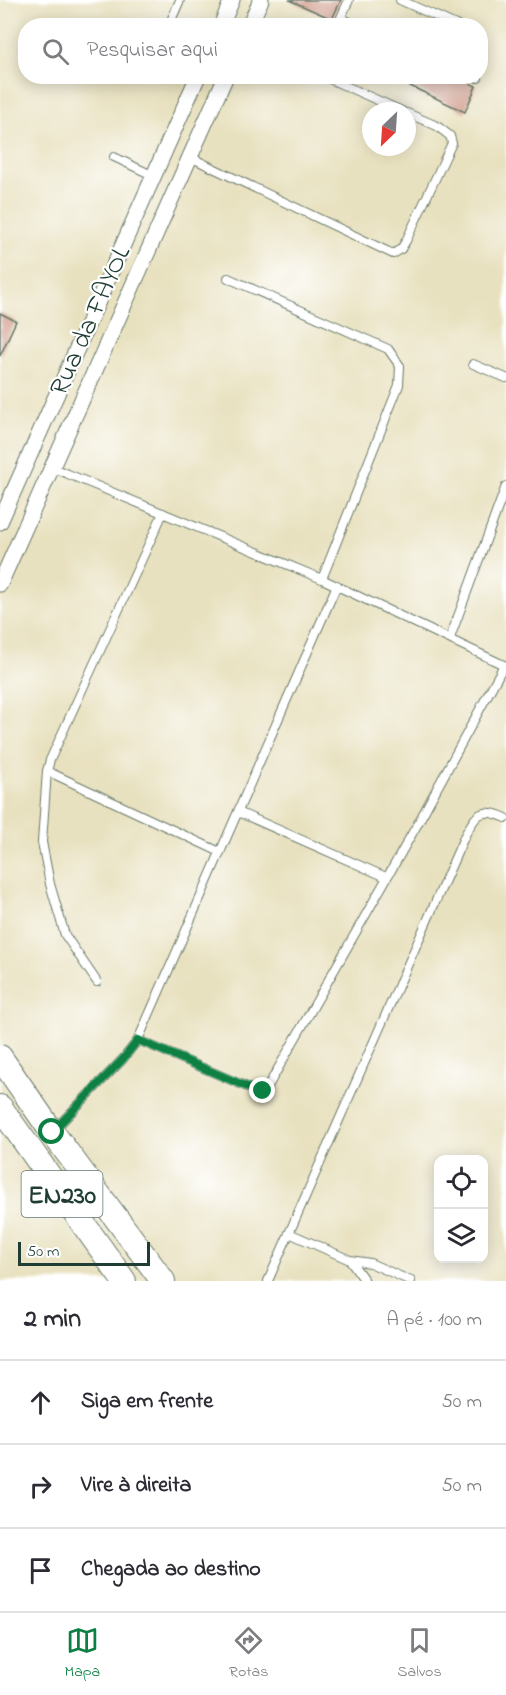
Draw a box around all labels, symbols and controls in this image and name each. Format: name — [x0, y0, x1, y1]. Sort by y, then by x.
search box — [18, 18, 488, 84]
icon: search — [39, 35, 72, 68]
text: Pesquisar aqui — [87, 35, 218, 67]
north arrow — [362, 102, 416, 156]
street label: Rua da FAYOL — [41, 240, 142, 402]
route end — [249, 1077, 275, 1103]
route start — [38, 1118, 64, 1144]
map controls — [434, 1155, 488, 1263]
button: locate — [434, 1155, 488, 1209]
road number: EN230 — [22, 1171, 103, 1217]
button: layers — [434, 1209, 488, 1263]
scale bar — [18, 1239, 150, 1266]
text: 50 m — [27, 1240, 59, 1264]
text: 2 min — [24, 1301, 81, 1339]
text: A pé · 100 m — [386, 1306, 482, 1335]
icon: ahead — [24, 1386, 57, 1419]
text: Siga em frente — [81, 1386, 213, 1418]
text: 50 m — [441, 1388, 482, 1417]
icon: right — [24, 1470, 57, 1503]
text: Vire à direita — [81, 1470, 191, 1502]
text: 50 m — [441, 1472, 482, 1501]
icon: arrive — [24, 1554, 57, 1587]
text: Chegada ao destino — [81, 1554, 261, 1586]
tab: Mapa — [64, 1624, 100, 1684]
tab: Rotas — [229, 1624, 268, 1684]
tab: Salvos — [397, 1624, 442, 1684]

